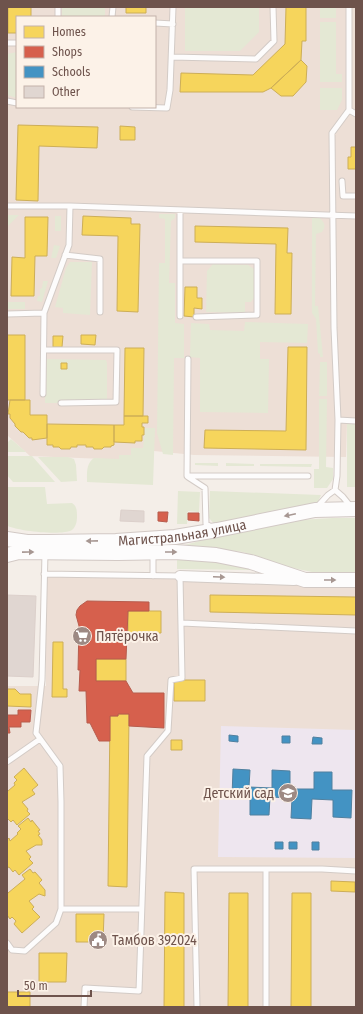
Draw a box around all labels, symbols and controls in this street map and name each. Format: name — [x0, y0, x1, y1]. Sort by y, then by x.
legend — [16, 16, 156, 108]
text: Homes — [52, 25, 86, 39]
text: Shops — [52, 45, 82, 59]
text: Schools — [52, 65, 90, 79]
text: Other — [52, 85, 81, 99]
one-way arrow — [283, 513, 296, 519]
street label: Магистральная улица — [118, 516, 248, 550]
one-way arrow — [85, 538, 98, 544]
one-way arrow — [22, 549, 35, 555]
one-way arrow — [165, 549, 178, 555]
one-way arrow — [213, 574, 226, 580]
one-way arrow — [324, 577, 337, 583]
supermarket icon: Пятёрочка — [71, 625, 93, 647]
place label: Пятёрочка — [96, 628, 159, 645]
school or university icon: Детский сад — [277, 782, 299, 804]
place label: Детский сад — [203, 785, 274, 802]
public building icon: Тамбов 392024 — [87, 929, 109, 951]
place label: Тамбов 392024 — [112, 932, 197, 949]
scale bar — [18, 972, 91, 998]
text: 50 m — [24, 979, 48, 993]

